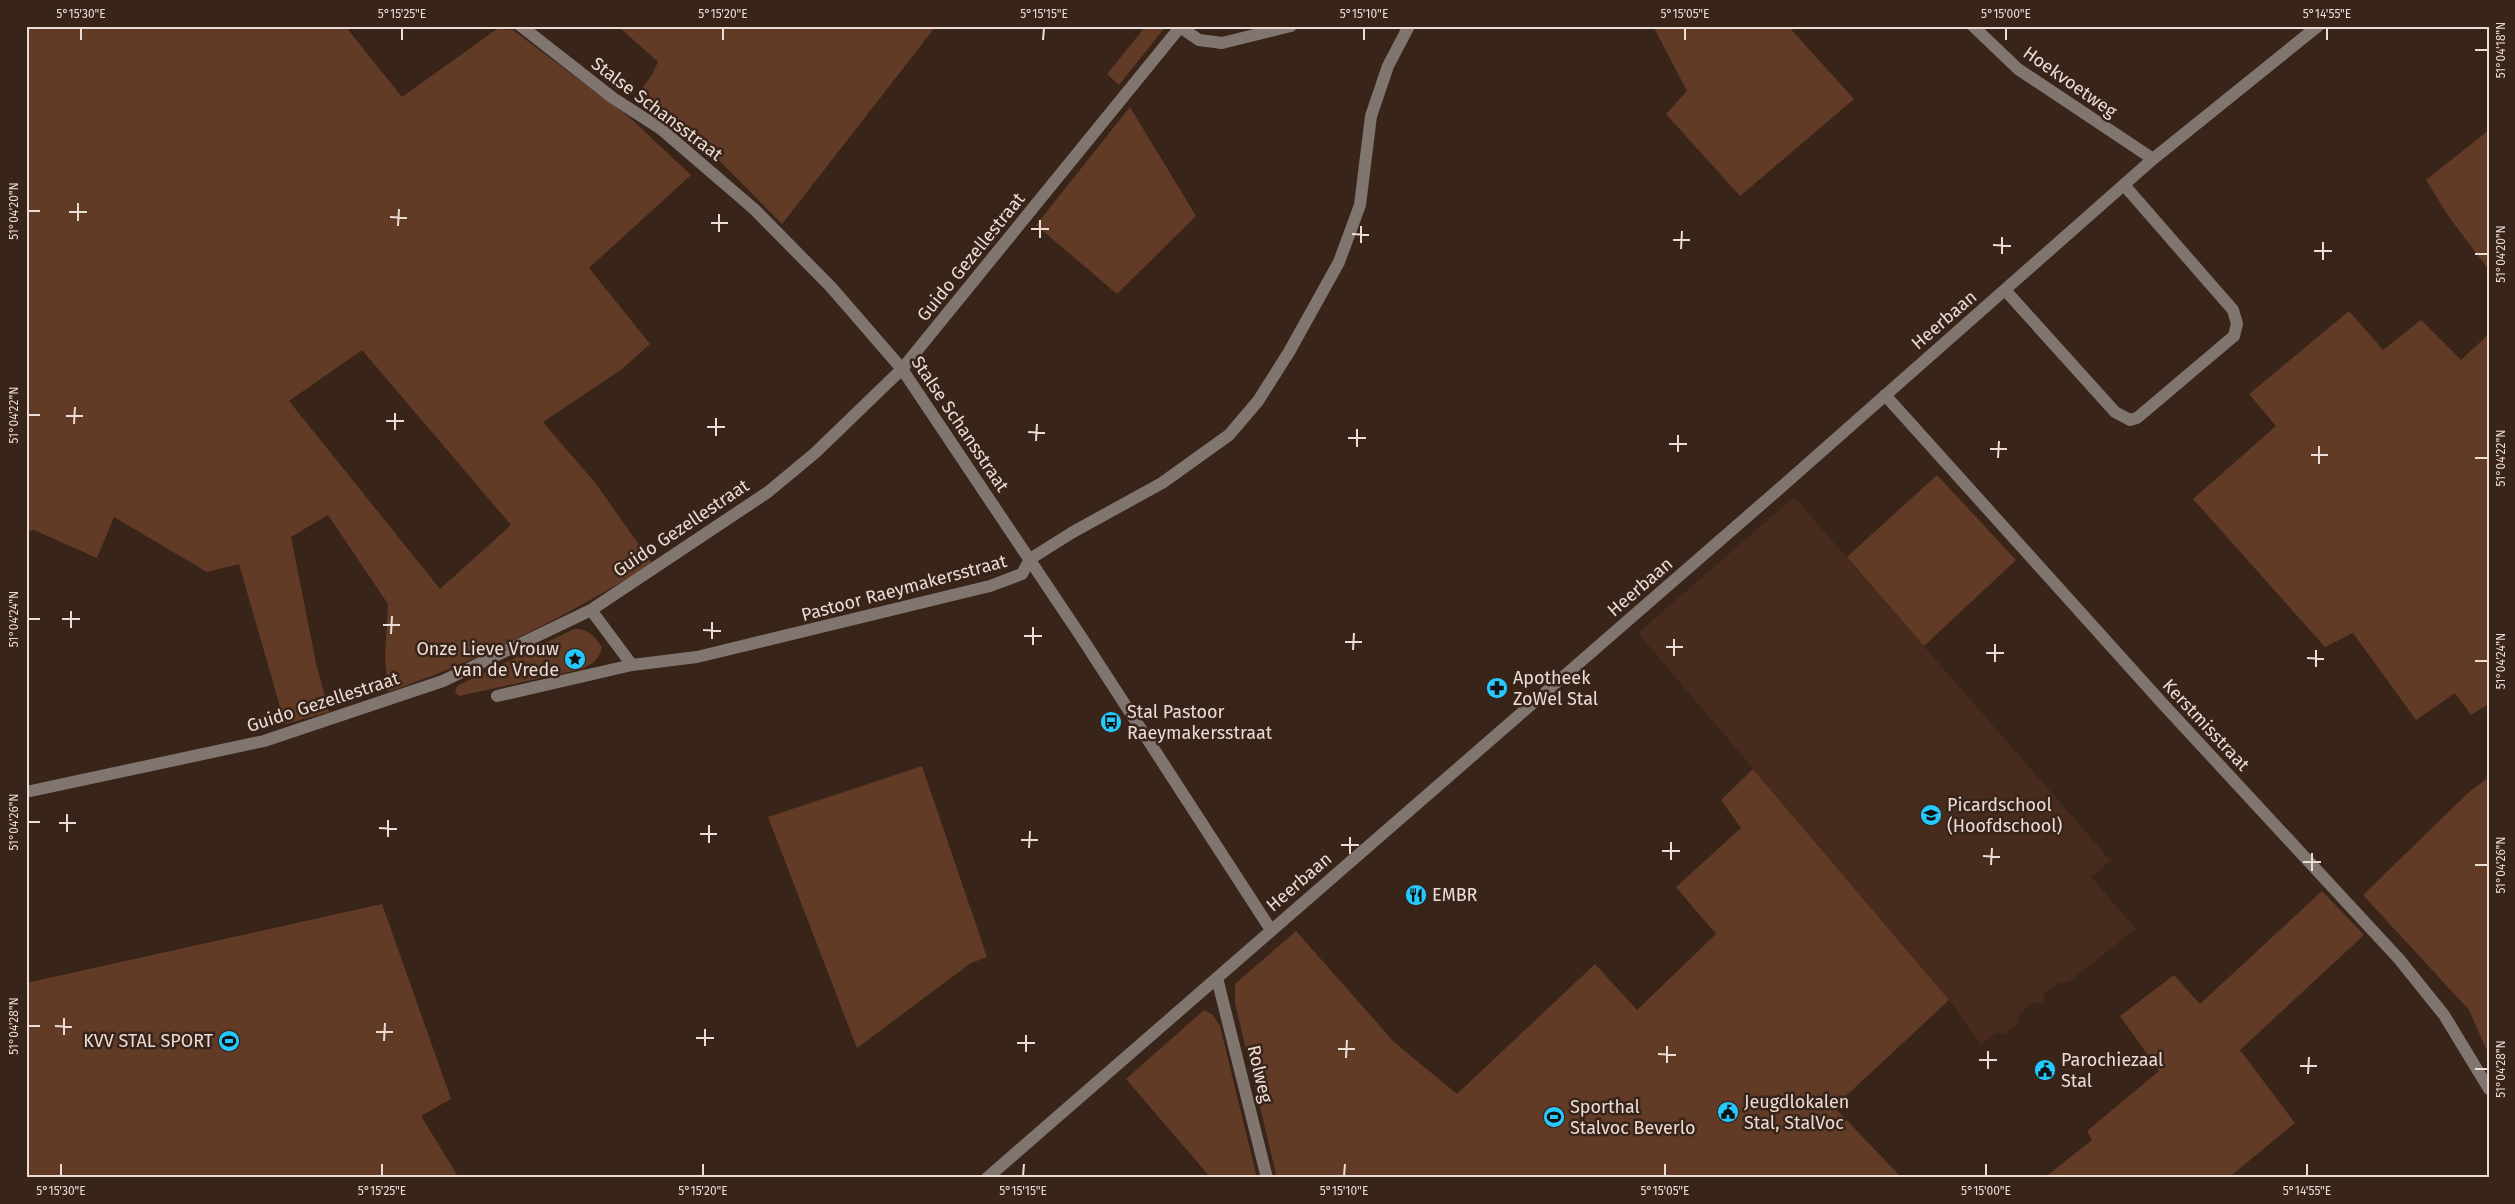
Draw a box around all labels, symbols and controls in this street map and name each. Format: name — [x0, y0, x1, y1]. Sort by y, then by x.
text: 5°15'30"E — [56, 7, 106, 21]
text: 5°15'25"E — [378, 7, 426, 21]
text: 5°15'20"E — [698, 7, 748, 21]
text: 5°15'15"E — [1020, 7, 1068, 21]
text: 5°15'10"E — [1340, 7, 1388, 21]
text: 5°15'05"E — [1660, 7, 1710, 21]
text: 5°15'00"E — [1981, 7, 2031, 21]
text: 5°14'55"E — [2303, 7, 2351, 21]
text: 51°04'18"N — [2494, 22, 2508, 78]
street label: Hoekvoetweg — [2019, 42, 2122, 123]
street label: Stalse Schansstraat — [587, 52, 727, 166]
text: 51°04'20"N — [7, 182, 21, 240]
street label: Guido Gezellestraat — [912, 188, 1030, 326]
text: 51°04'20"N — [2494, 225, 2508, 283]
street label: Heerbaan — [1907, 286, 1981, 354]
street label: Stalse Schansstraat — [906, 352, 1014, 496]
text: 51°04'22"N — [7, 387, 21, 443]
text: 51°04'22"N — [2494, 430, 2508, 486]
street label: Guido Gezellestraat — [609, 474, 753, 582]
street label: Pastoor Raeymakersstraat — [799, 550, 1010, 626]
street label: Heerbaan — [1603, 553, 1677, 621]
text: 51°04'24"N — [7, 591, 21, 647]
text: 51°04'24"N — [2494, 633, 2508, 689]
place label: Onze Lieve Vrouw van de Vrede — [416, 638, 559, 681]
place icon: Onze Lieve Vrouw van de Vrede — [563, 647, 587, 671]
street label: Guido Gezellestraat — [244, 667, 402, 737]
place label: Apotheek ZoWel Stal — [1513, 667, 1598, 710]
street label: Kerstmisstraat — [2158, 674, 2255, 776]
pharmacy icon: Apotheek ZoWel Stal — [1485, 676, 1509, 700]
place label: Stal Pastoor Raeymakersstraat — [1127, 701, 1273, 744]
bus stop icon: Stal Pastoor Raeymakersstraat — [1099, 710, 1123, 734]
text: 51°04'26"N — [7, 793, 21, 851]
place label: Picardschool (Hoofdschool) — [1947, 794, 2063, 837]
school or university icon: Picardschool (Hoofdschool) — [1919, 803, 1943, 827]
text: 51°04'26"N — [2494, 836, 2508, 894]
street label: Heerbaan — [1262, 848, 1336, 916]
restaurant icon: EMBR — [1404, 883, 1428, 907]
place label: EMBR — [1432, 884, 1478, 906]
text: 51°04'28"N — [7, 997, 21, 1055]
sports icon: KVV STAL SPORT — [217, 1029, 241, 1053]
place label: KVV STAL SPORT — [83, 1030, 214, 1052]
text: 51°04'28"N — [2494, 1040, 2508, 1098]
street label: Rolweg — [1243, 1043, 1277, 1106]
place label: Parochiezaal Stal — [2061, 1049, 2163, 1092]
public building icon: Parochiezaal Stal — [2033, 1058, 2057, 1082]
place label: Jeugdlokalen Stal, StalVoc — [1744, 1091, 1849, 1134]
place label: Sporthal Stalvoc Beverlo — [1570, 1096, 1695, 1139]
public building icon: Jeugdlokalen Stal, StalVoc — [1716, 1100, 1740, 1124]
sports icon: Sporthal Stalvoc Beverlo — [1542, 1105, 1566, 1129]
text: 5°15'30"E — [36, 1184, 86, 1198]
text: 5°15'25"E — [358, 1184, 406, 1198]
text: 5°15'20"E — [678, 1184, 728, 1198]
text: 5°15'15"E — [999, 1184, 1047, 1198]
text: 5°15'10"E — [1320, 1184, 1368, 1198]
text: 5°15'05"E — [1640, 1184, 1690, 1198]
text: 5°15'00"E — [1961, 1184, 2011, 1198]
text: 5°14'55"E — [2283, 1184, 2331, 1198]

